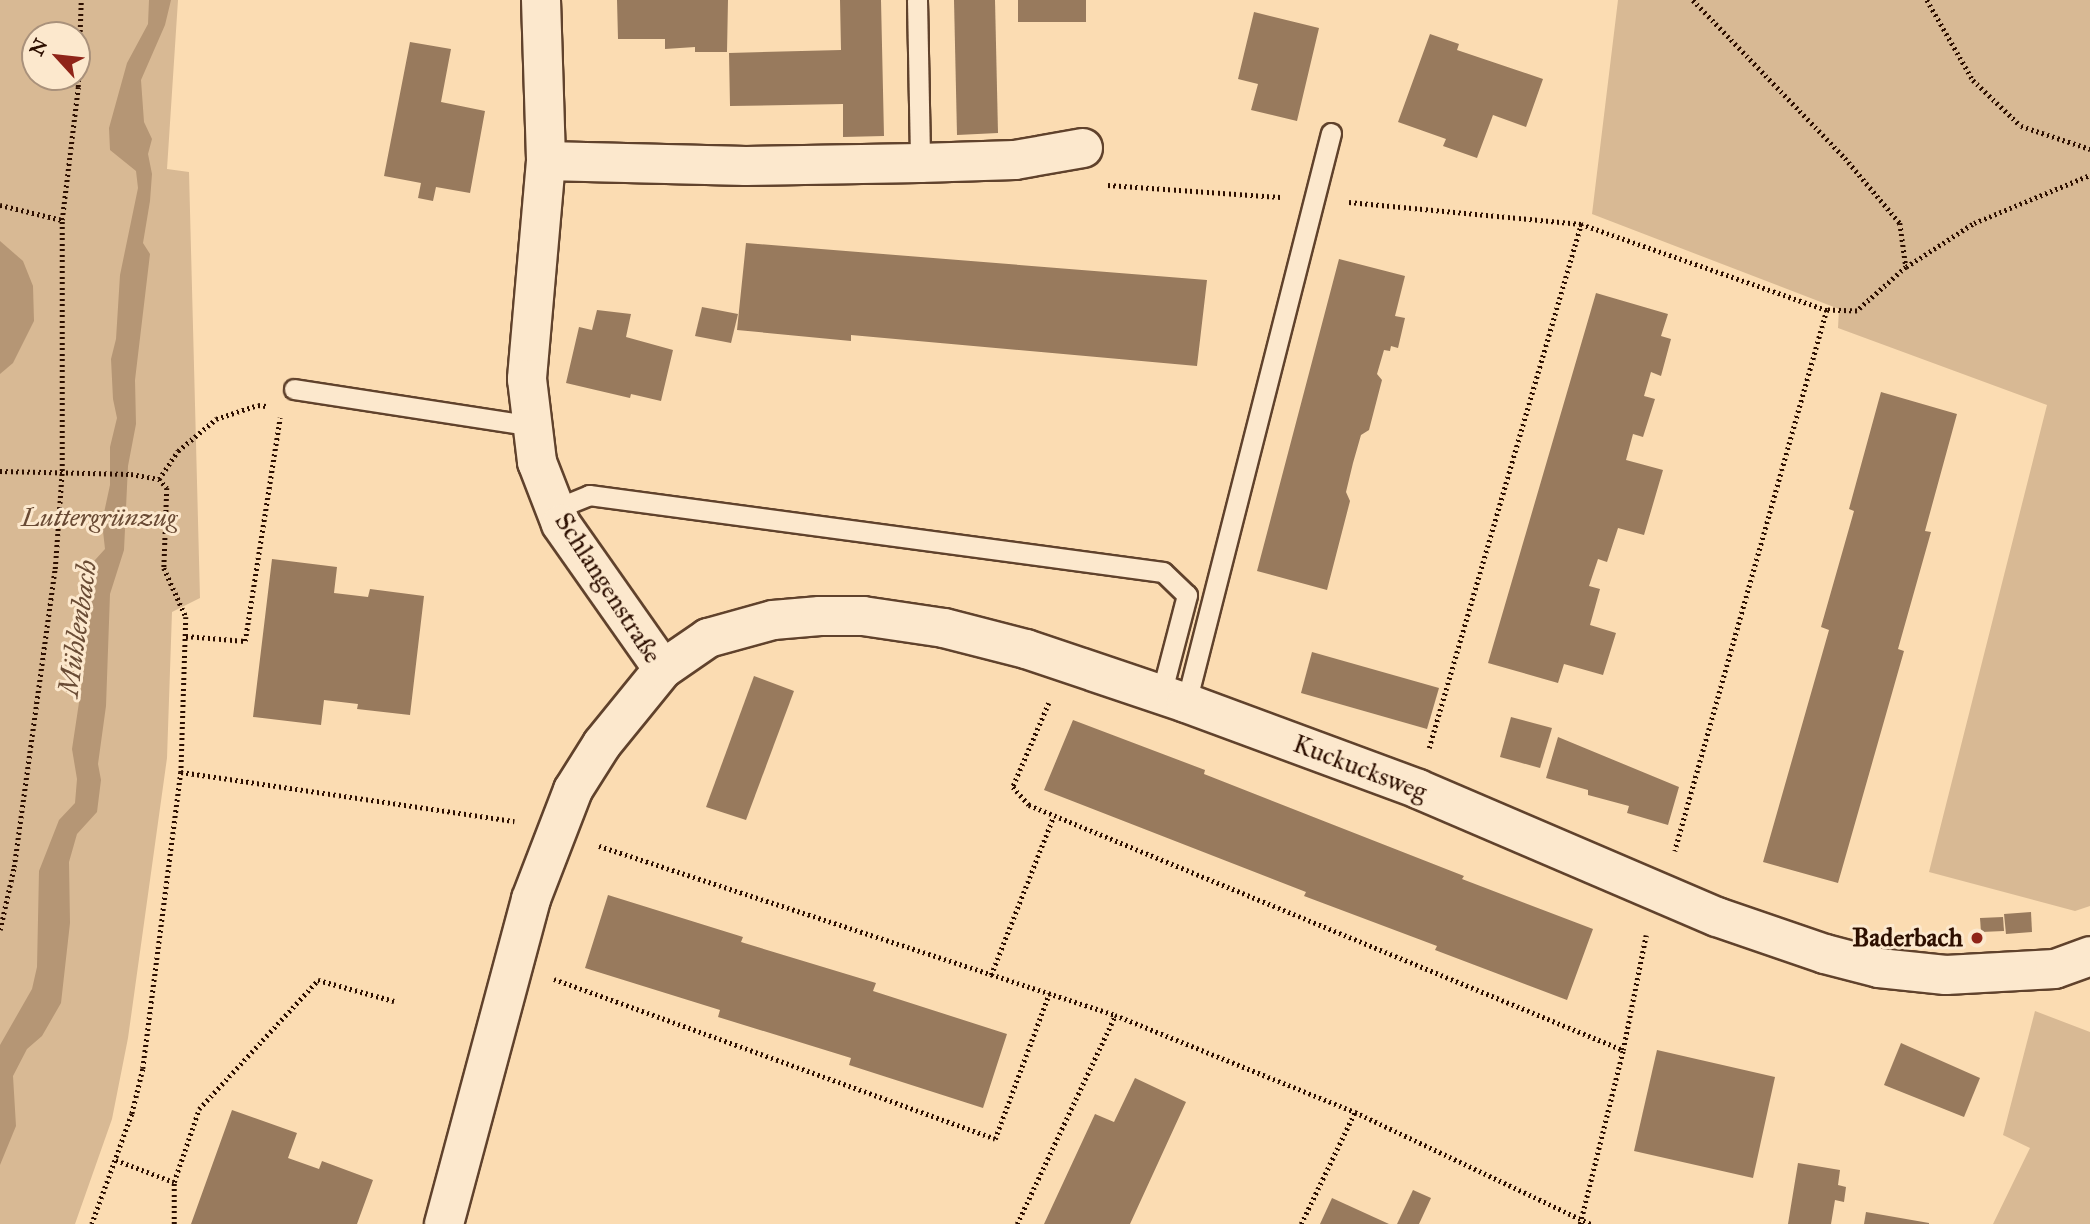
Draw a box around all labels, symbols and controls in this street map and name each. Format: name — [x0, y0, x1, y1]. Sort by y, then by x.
north arrow — [21, 21, 91, 91]
text: N — [25, 35, 53, 60]
park label: Luttergrünzug — [21, 502, 177, 534]
street label: Schlangenstraße — [548, 507, 668, 669]
water label: Mühlenbach — [52, 558, 104, 698]
street label: Kuckucksweg — [1289, 728, 1431, 808]
place label: Baderbach — [1852, 922, 1963, 954]
marker: Baderbach — [1969, 930, 1985, 946]

